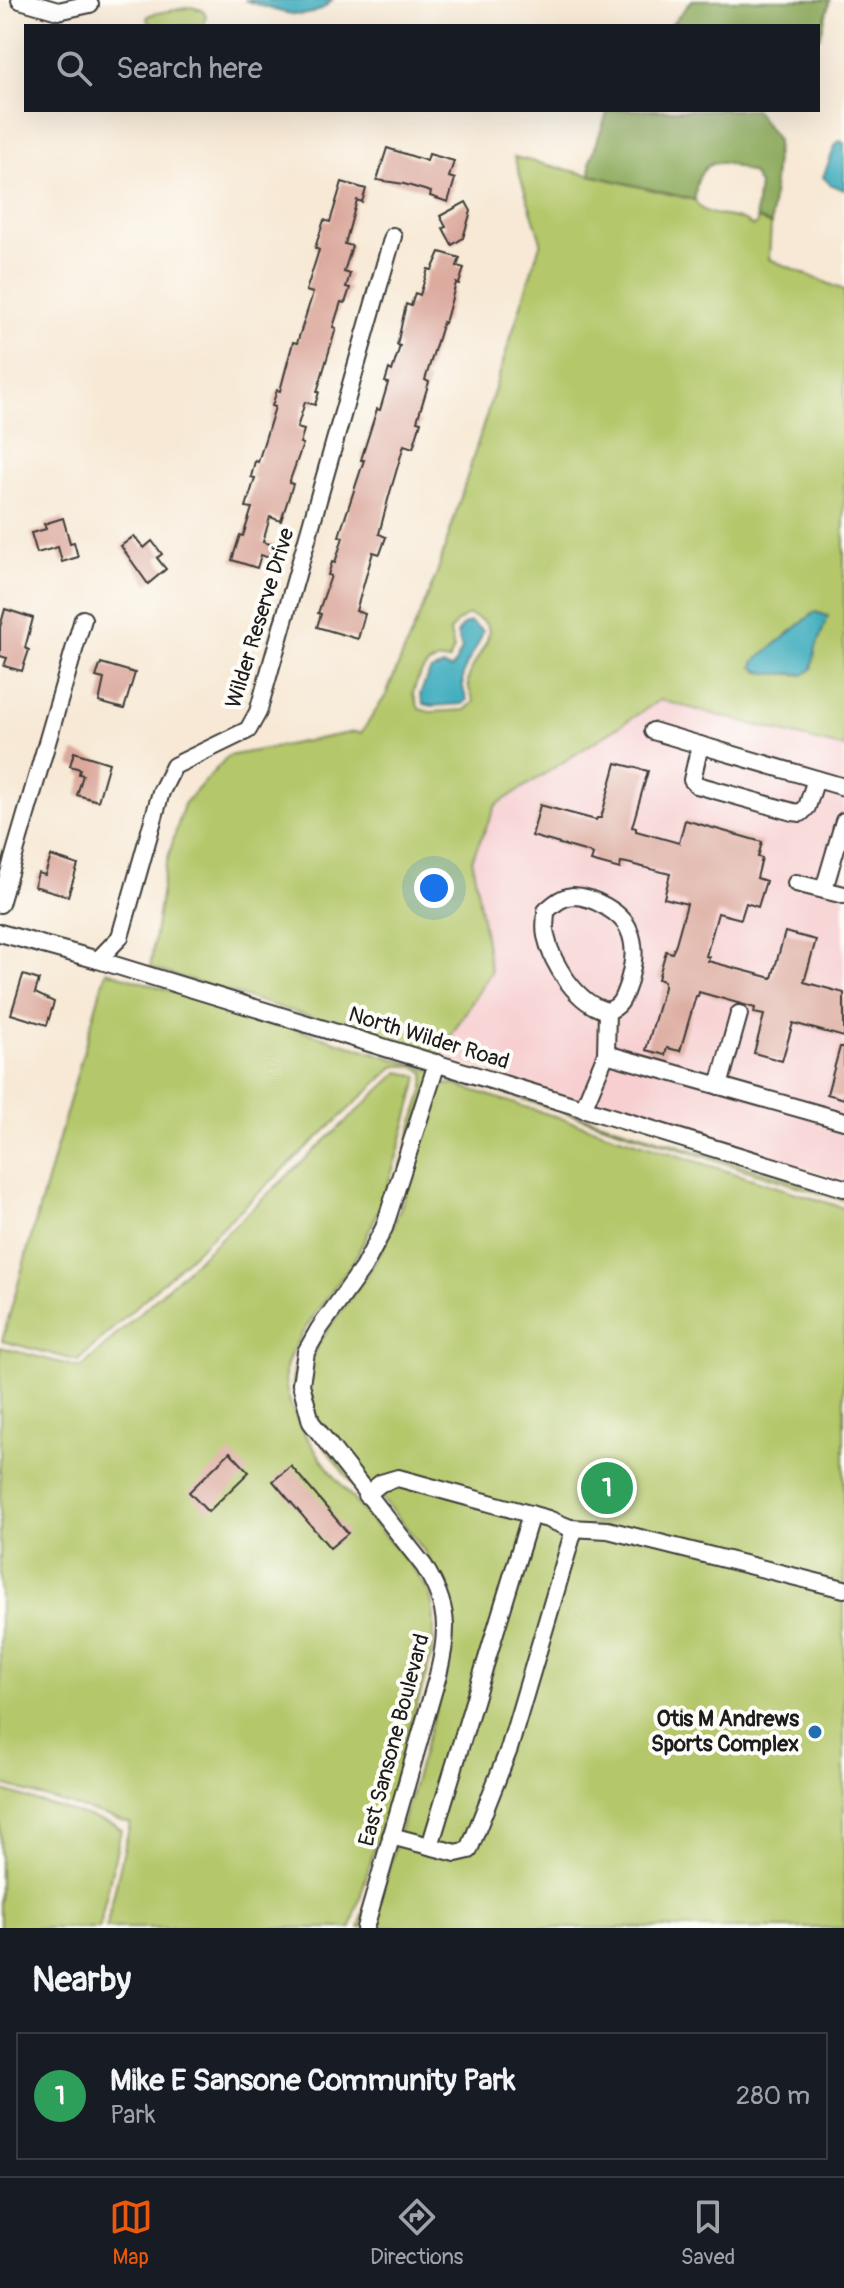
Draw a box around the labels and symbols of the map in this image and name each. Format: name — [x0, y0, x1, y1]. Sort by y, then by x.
street label: Wilder Reserve Drive — [219, 524, 301, 712]
your location — [414, 868, 454, 908]
street label: North Wilder Road — [345, 1000, 513, 1076]
pin: 1 — [581, 1458, 633, 1518]
street label: East Sansone Boulevard — [352, 1631, 436, 1849]
place label: Otis M Andrews Sports Complex — [651, 1705, 799, 1758]
marker: Otis M Andrews Sports Complex — [806, 1723, 824, 1741]

